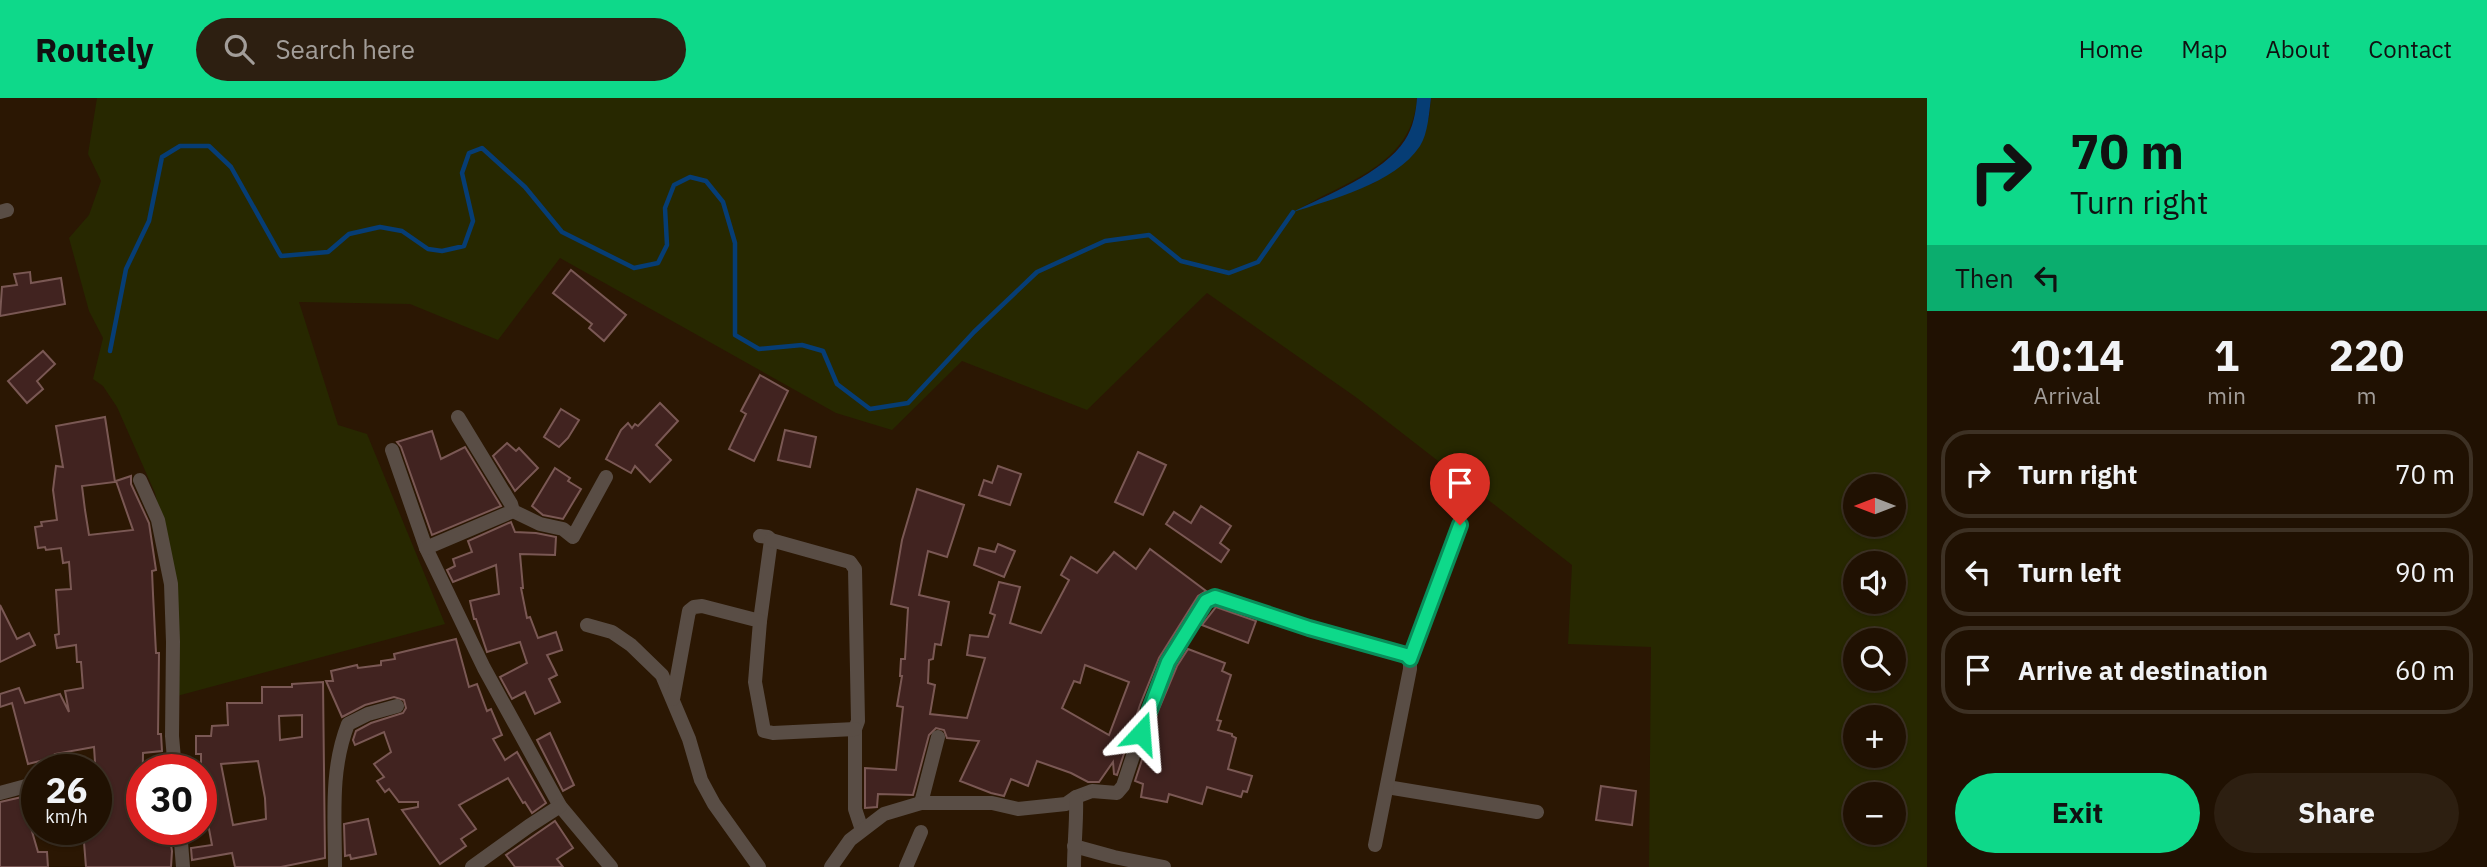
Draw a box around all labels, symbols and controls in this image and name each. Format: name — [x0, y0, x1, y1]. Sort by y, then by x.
search box — [196, 18, 686, 81]
text: Routely — [35, 28, 154, 71]
icon: search — [220, 30, 258, 68]
text: Search here — [276, 32, 415, 66]
text: Home — [2079, 33, 2143, 65]
text: Map — [2181, 33, 2227, 65]
text: About — [2265, 33, 2330, 65]
text: Contact — [2368, 33, 2452, 65]
text: 70 m — [2070, 119, 2184, 182]
icon: right — [1955, 126, 2046, 217]
text: Turn right — [2070, 181, 2208, 223]
icon: left — [2028, 259, 2066, 297]
text: Then — [1955, 261, 2014, 295]
text: 10:14 — [2010, 328, 2124, 383]
text: 1 — [2214, 328, 2239, 383]
text: 220 — [2329, 328, 2404, 383]
text: Arrival — [2034, 380, 2101, 410]
text: min — [2207, 380, 2246, 410]
text: m — [2356, 380, 2377, 410]
pin — [1430, 453, 1490, 525]
icon: right — [1959, 455, 1997, 493]
text: Turn right — [2018, 457, 2137, 491]
text: 70 m — [2395, 457, 2455, 491]
icon: arrive — [1441, 464, 1479, 502]
north arrow — [1843, 474, 1906, 537]
map controls — [1843, 474, 1906, 845]
button: sound — [1843, 551, 1906, 614]
icon: left — [1959, 553, 1997, 591]
text: Turn left — [2018, 555, 2121, 589]
text: 90 m — [2395, 555, 2455, 589]
button: search — [1843, 628, 1906, 691]
icon: arrive — [1959, 651, 1997, 689]
text: Arrive at destination — [2018, 653, 2268, 687]
text: 60 m — [2395, 653, 2455, 687]
position arrow — [1104, 696, 1178, 770]
button: + — [1843, 705, 1906, 768]
speed limit sign: 30 — [126, 754, 217, 845]
text: 26 — [45, 767, 88, 813]
button: Exit — [1955, 773, 2200, 853]
button: Share — [2214, 773, 2459, 853]
button: − — [1843, 782, 1906, 845]
text: km/h — [45, 805, 88, 828]

